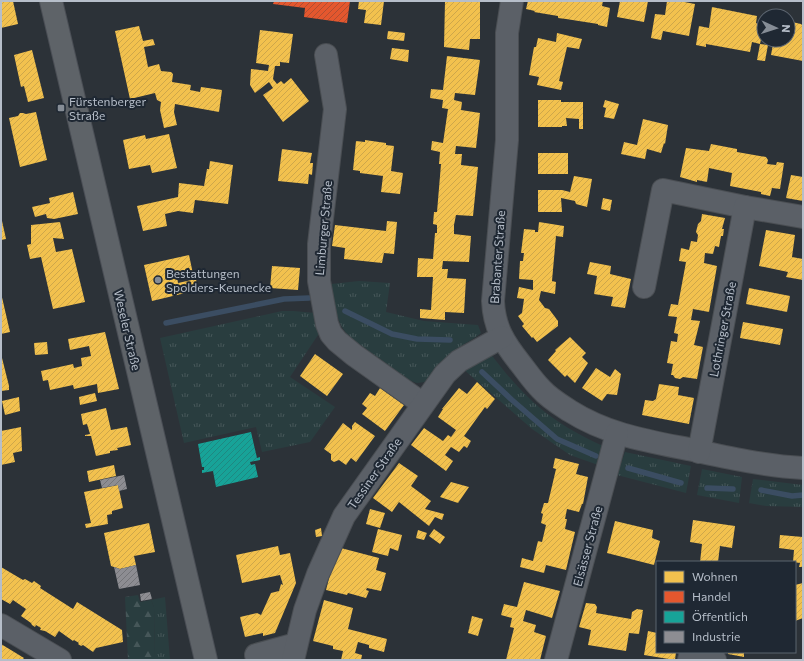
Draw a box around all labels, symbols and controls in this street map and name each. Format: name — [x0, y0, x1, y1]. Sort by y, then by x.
north arrow — [756, 8, 796, 48]
text: N — [780, 24, 793, 33]
place label: Fürstenberger Straße — [69, 94, 146, 122]
marker: Fürstenberger Straße — [56, 103, 66, 113]
street label: Limburger Straße — [312, 180, 334, 276]
street label: Brabanter Straße — [487, 210, 507, 304]
place label: Bestattungen Spolders-Keunecke — [166, 266, 271, 294]
marker: Bestattungen Spolders-Keunecke — [153, 275, 163, 285]
street label: Lothringer Straße — [706, 280, 738, 378]
street label: Weseler Straße — [112, 288, 144, 372]
street label: Tessiner Straße — [344, 435, 404, 511]
street label: Elsässer Straße — [570, 504, 604, 588]
legend — [656, 561, 796, 653]
text: Wohnen — [692, 569, 738, 583]
text: Handel — [692, 589, 730, 603]
text: Öffentlich — [692, 609, 748, 623]
text: Industrie — [692, 629, 740, 643]

